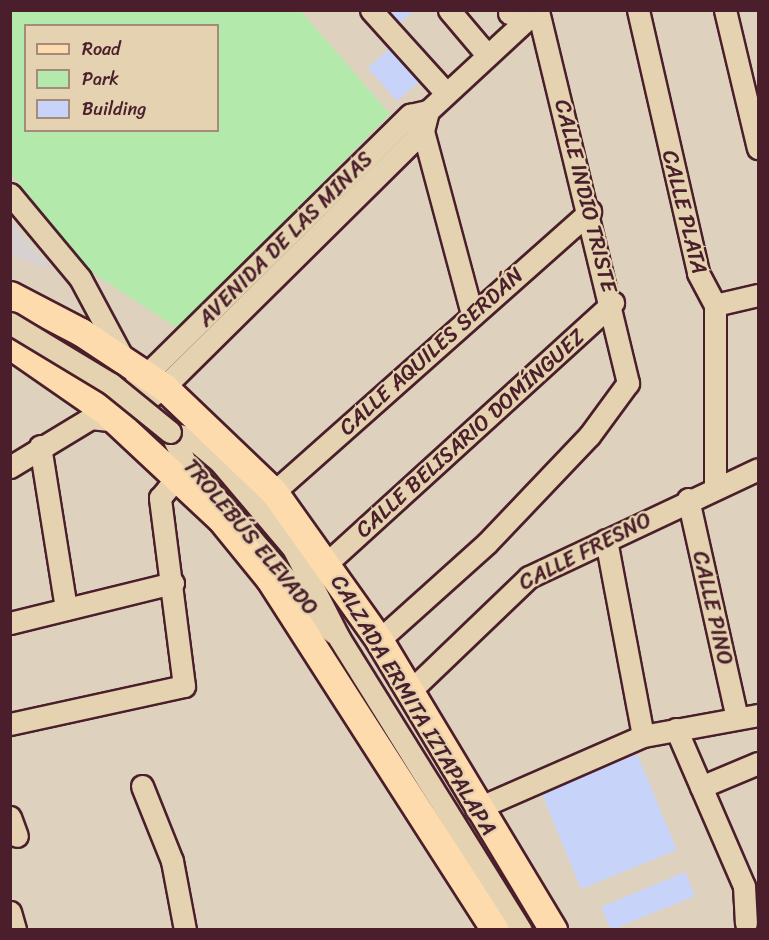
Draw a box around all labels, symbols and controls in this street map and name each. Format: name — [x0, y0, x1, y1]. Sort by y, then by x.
legend — [24, 24, 219, 132]
text: Road — [82, 33, 121, 65]
text: Park — [82, 63, 119, 95]
text: Building — [82, 93, 146, 125]
street label: CALLE INDIO TRISTE — [549, 95, 623, 297]
street label: AVENIDA DE LAS MINAS — [191, 145, 379, 333]
street label: CALLE PLATA — [657, 147, 713, 277]
street label: CALLE AQUILES SERDÁN — [334, 261, 528, 441]
street label: CALLE BELISARIO DOMÍNGUEZ — [350, 323, 590, 543]
street label: TROLEBÚS ELEVADO — [177, 452, 325, 622]
street label: CALLE FRESNO — [514, 506, 656, 596]
street label: CALLE PINO — [687, 547, 739, 669]
street label: CALZADA ERMITA IZTAPALAPA — [325, 569, 503, 841]

